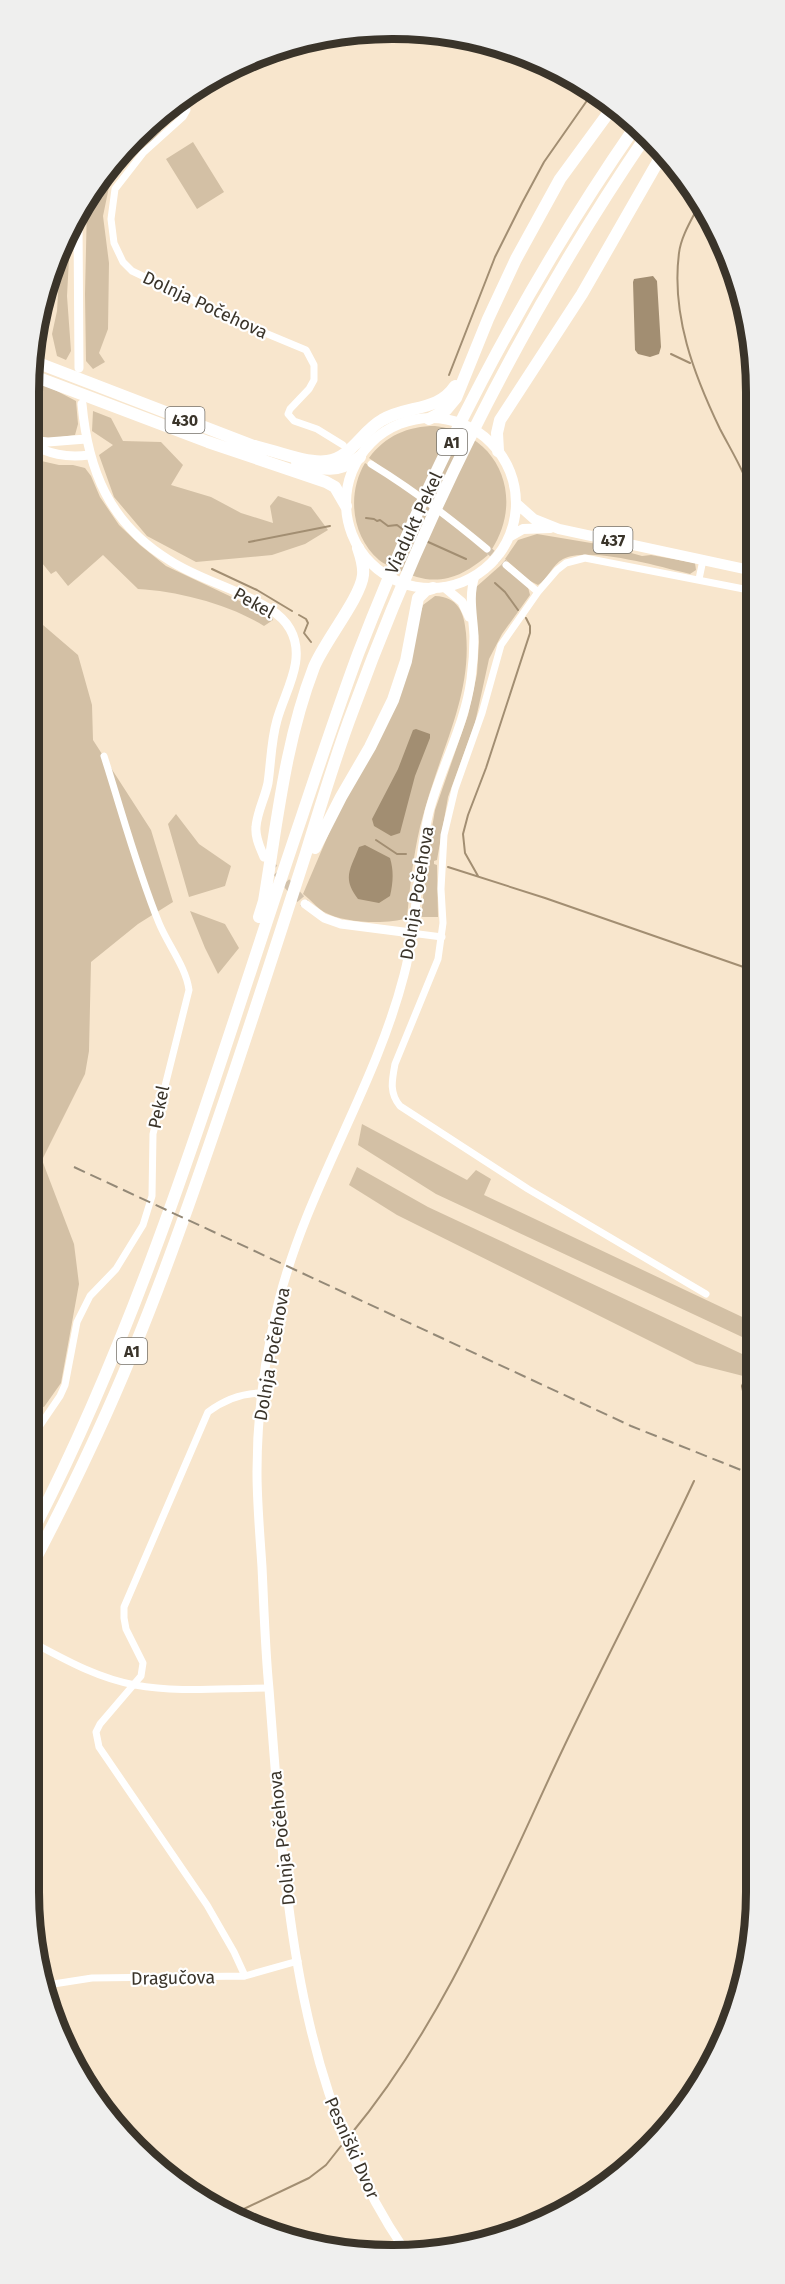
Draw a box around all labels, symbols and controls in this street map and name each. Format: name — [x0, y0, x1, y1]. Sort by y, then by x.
street label: Dolnja Počehova — [139, 266, 271, 344]
road number: 430 — [166, 407, 204, 433]
road number: A1 — [437, 429, 467, 455]
street label: Viadukt Pekel — [381, 468, 447, 578]
road number: 437 — [594, 527, 632, 553]
street label: Pekel — [229, 583, 279, 623]
street label: Dolnja Počehova — [396, 824, 438, 962]
street label: Pekel — [144, 1083, 174, 1131]
street label: Dolnja Počehova — [249, 1285, 295, 1423]
road number: A1 — [117, 1338, 147, 1364]
street label: Dolnja Počehova — [264, 1770, 300, 1906]
street label: Dragučova — [131, 1966, 215, 1990]
street label: Pesniški Dvor — [320, 2094, 384, 2202]

